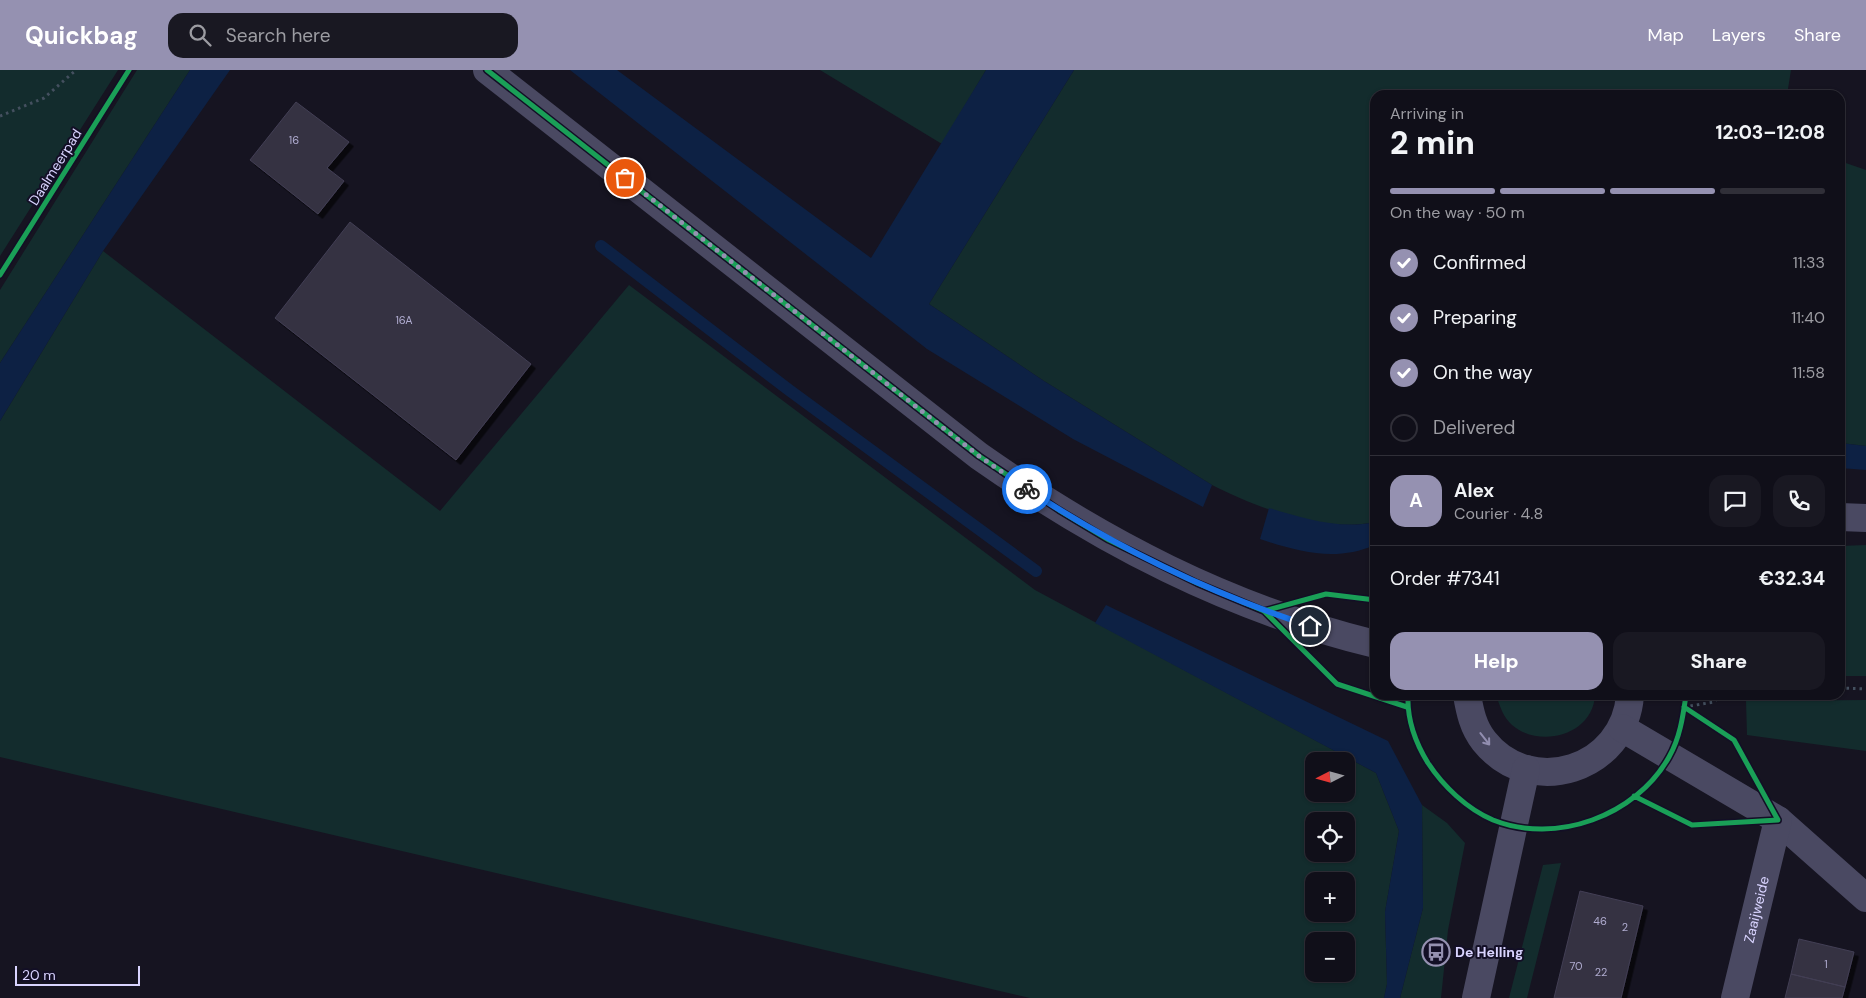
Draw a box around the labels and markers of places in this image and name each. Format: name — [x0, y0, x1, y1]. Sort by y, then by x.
pin — [604, 157, 646, 199]
pin — [1289, 605, 1331, 647]
bus stop icon: De Helling — [1421, 937, 1451, 967]
place label: De Helling — [1455, 943, 1523, 961]

